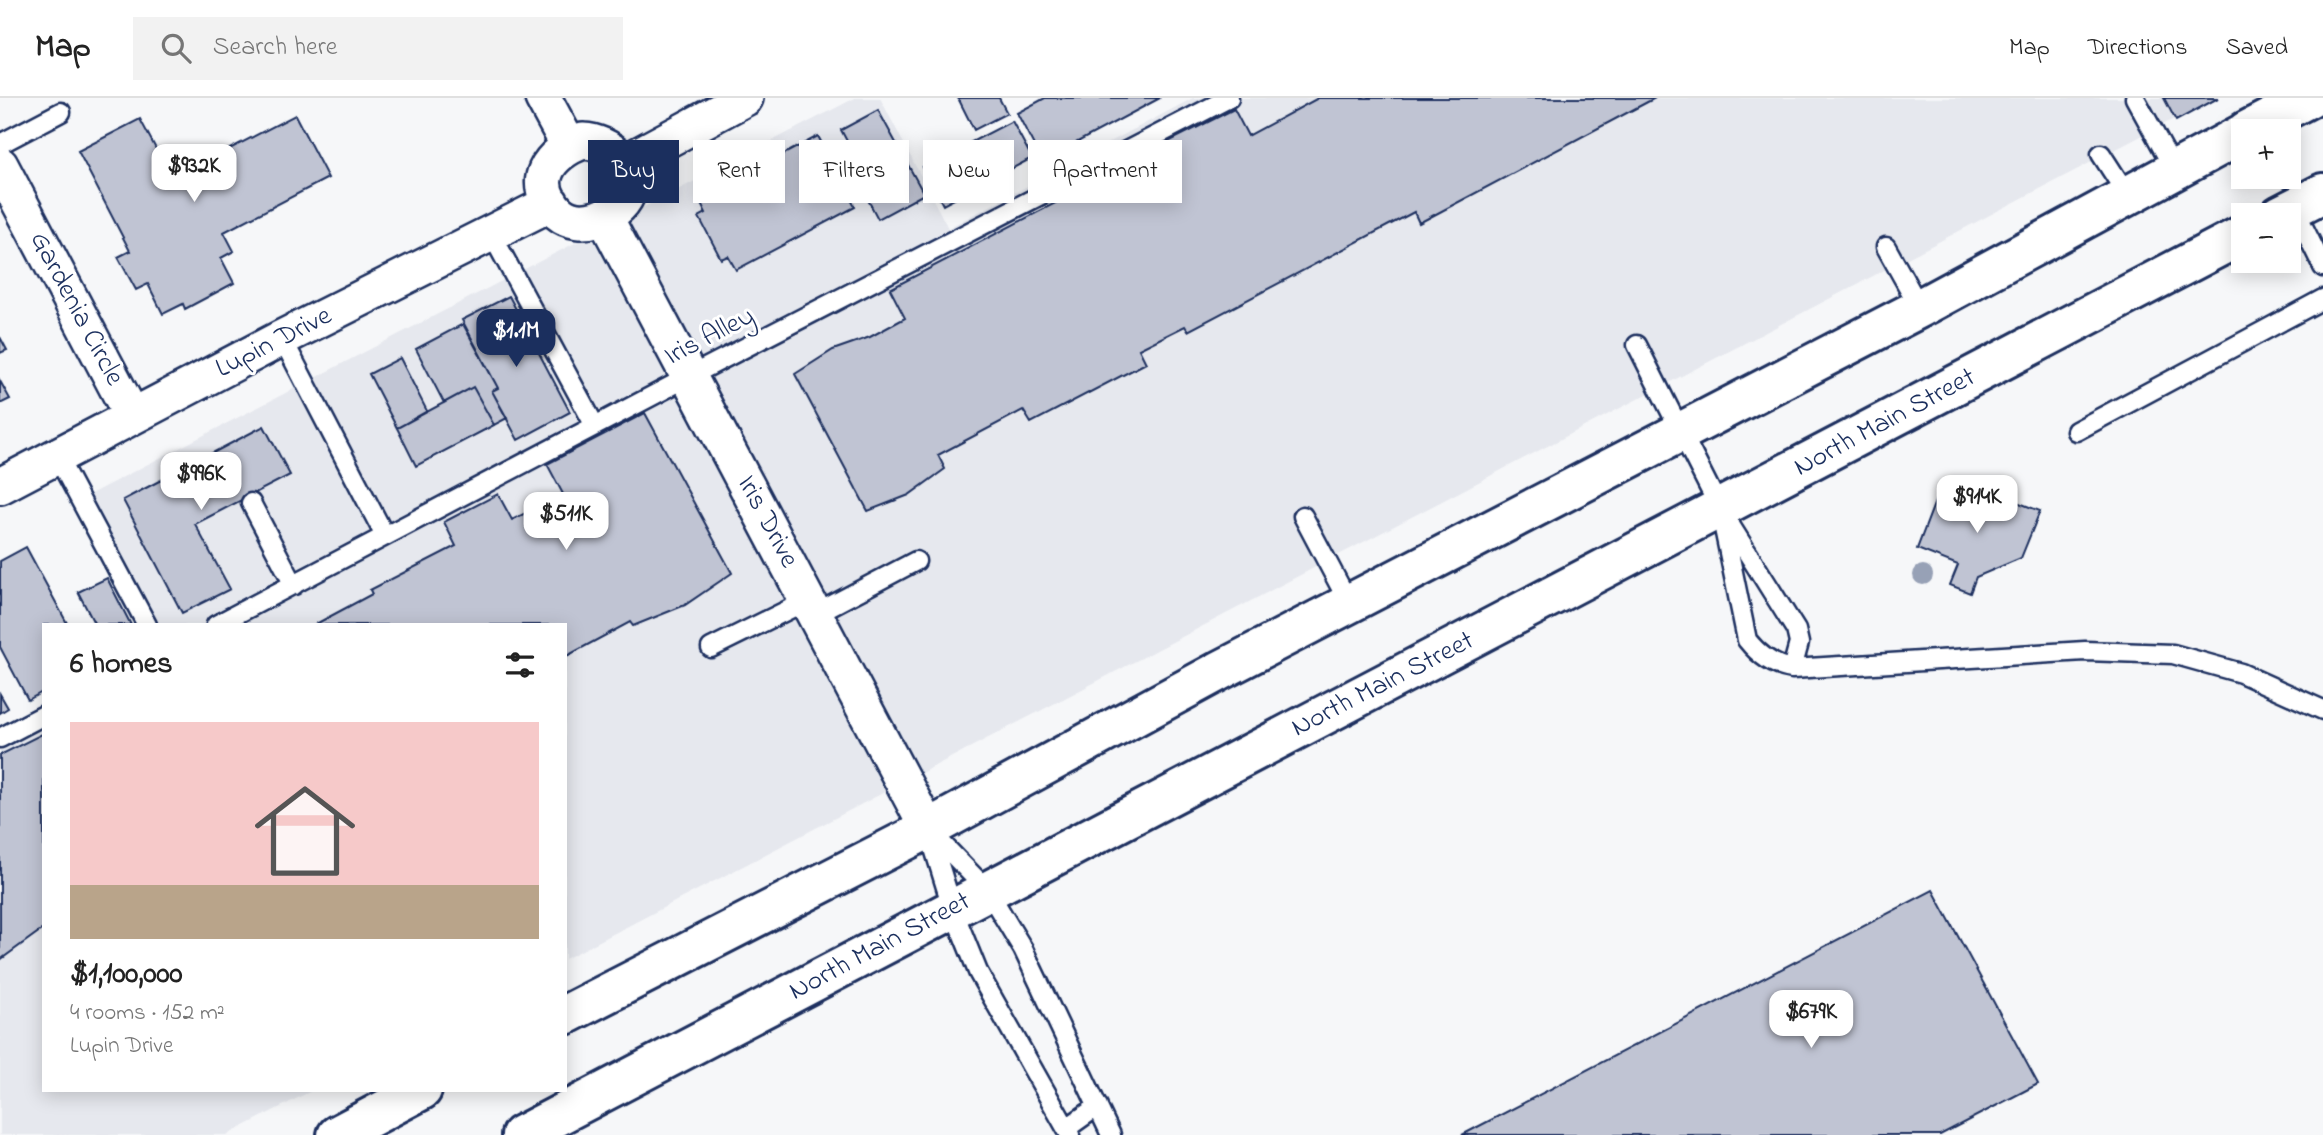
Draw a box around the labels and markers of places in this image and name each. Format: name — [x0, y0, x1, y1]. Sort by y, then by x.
pin: $932K — [145, 144, 243, 204]
pin: $1.1M — [467, 310, 565, 369]
pin: $996K — [152, 452, 250, 512]
pin: $914K — [1928, 476, 2026, 535]
pin: $511K — [517, 492, 615, 552]
pin: $679K — [1762, 990, 1860, 1050]

